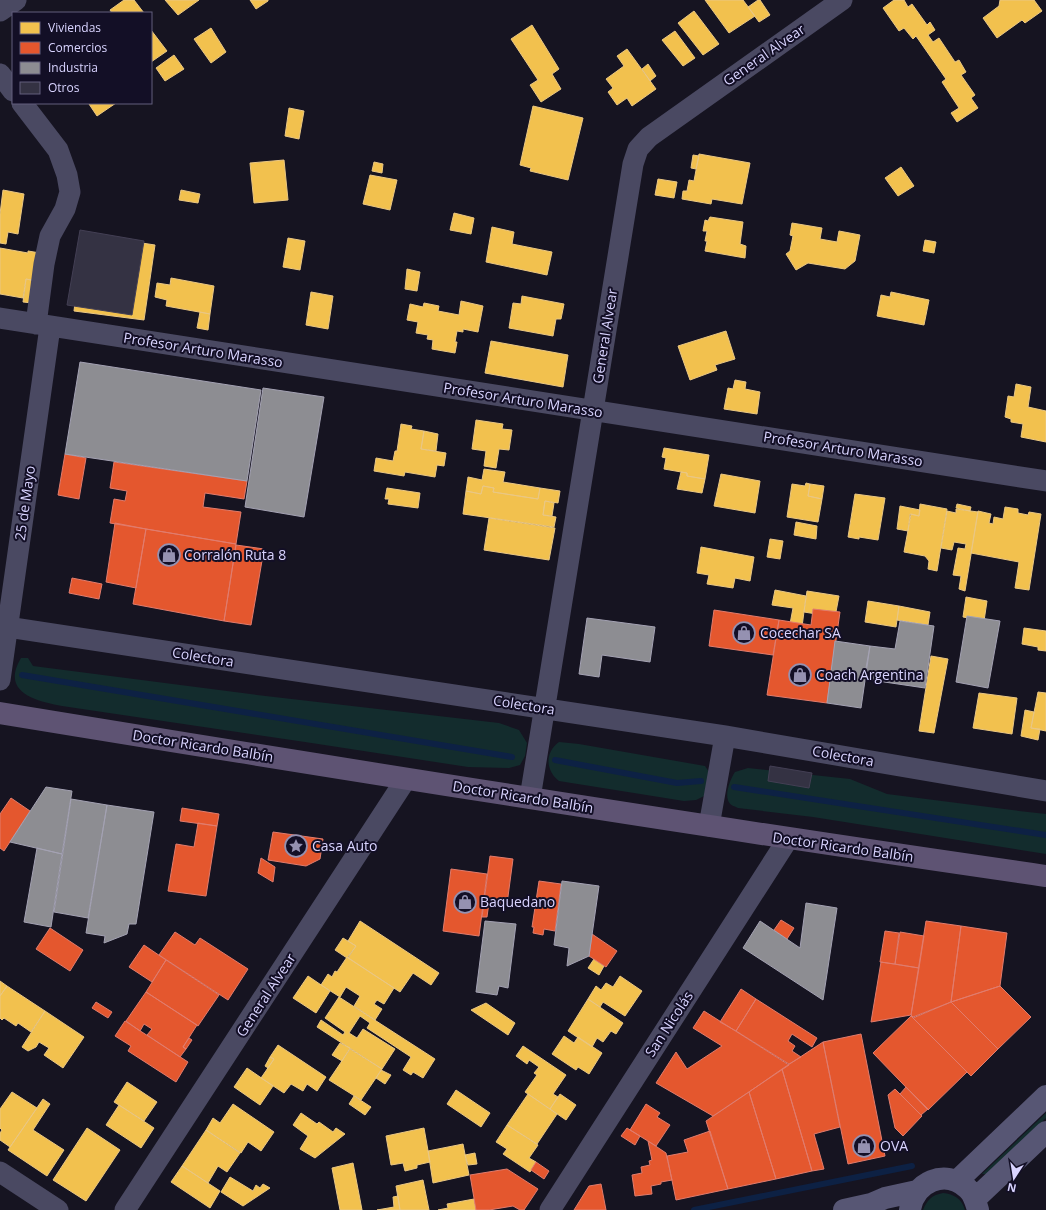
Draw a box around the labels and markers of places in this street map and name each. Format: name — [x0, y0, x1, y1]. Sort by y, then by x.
shop icon: Corralón Ruta 8 — [156, 542, 182, 568]
place label: Corralón Ruta 8 — [184, 545, 286, 564]
shop icon: Cocechar SA — [731, 620, 757, 646]
place label: Cocechar SA — [760, 623, 841, 642]
shop icon: Coach Argentina — [787, 662, 813, 688]
place label: Coach Argentina — [816, 665, 923, 684]
place icon: Casa Auto — [283, 833, 309, 859]
place label: Casa Auto — [312, 836, 378, 855]
shop icon: Baquedano — [452, 889, 478, 915]
place label: Baquedano — [480, 892, 555, 911]
shop icon: OVA — [851, 1133, 877, 1159]
place label: OVA — [880, 1136, 908, 1155]

